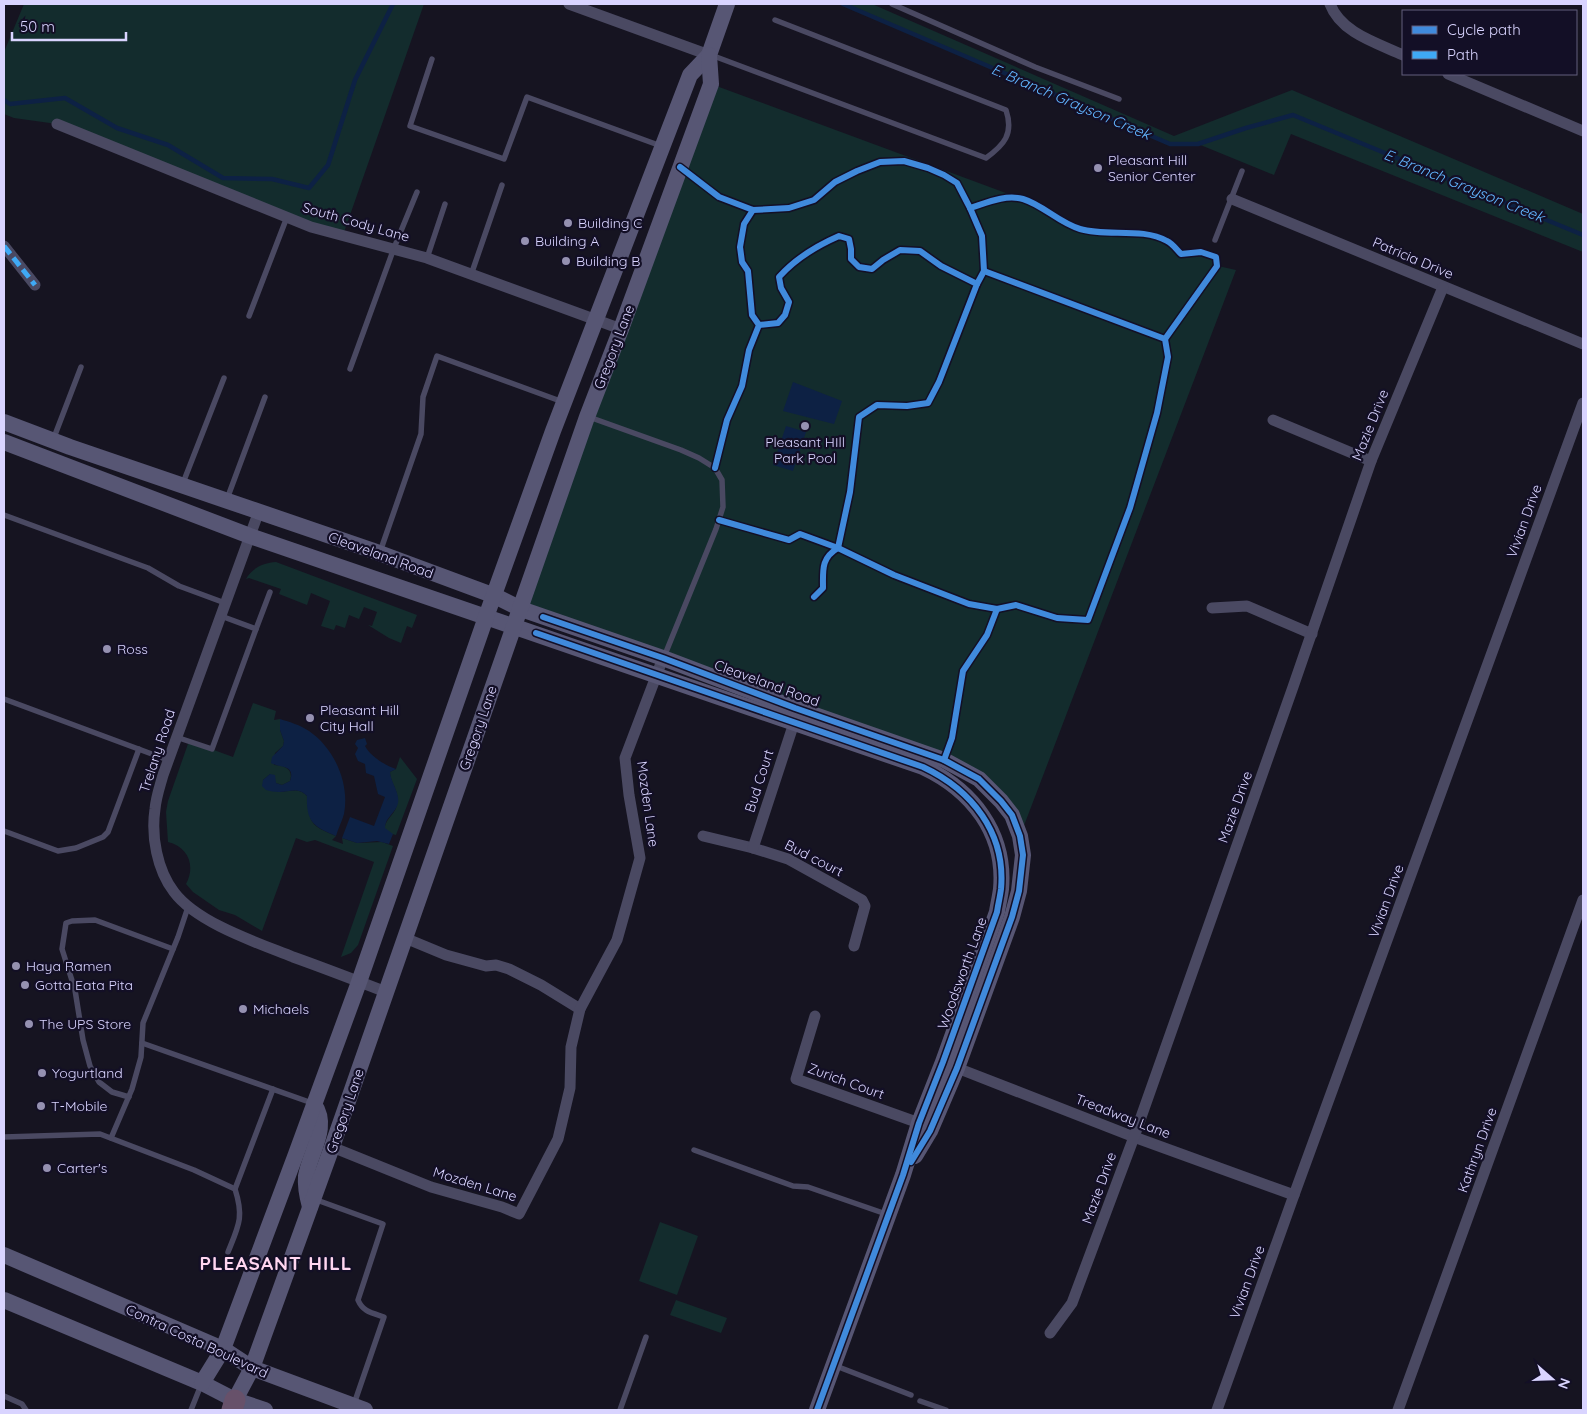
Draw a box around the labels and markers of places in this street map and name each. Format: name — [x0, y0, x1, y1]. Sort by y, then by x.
place label: Pleasant Hill Senior Center — [1108, 151, 1196, 185]
marker: Pleasant Hill Senior Center — [1092, 162, 1104, 174]
place label: Building C — [578, 214, 642, 232]
marker: Building C — [562, 217, 574, 229]
place label: Building A — [535, 232, 599, 250]
marker: Building A — [519, 235, 531, 247]
place label: Building B — [576, 252, 640, 270]
marker: Building B — [560, 255, 572, 267]
marker: Pleasant HIll Park Pool — [799, 420, 811, 432]
place label: Pleasant HIll Park Pool — [765, 433, 845, 467]
place label: Ross — [117, 640, 148, 658]
marker: Ross — [101, 643, 113, 655]
place label: Pleasant Hill City Hall — [320, 701, 399, 735]
marker: Pleasant Hill City Hall — [304, 712, 316, 724]
place label: Haya Ramen — [26, 957, 112, 975]
marker: Haya Ramen — [10, 960, 22, 972]
place label: Gotta Eata Pita — [35, 976, 133, 994]
marker: Gotta Eata Pita — [19, 979, 31, 991]
place label: Michaels — [253, 1000, 309, 1018]
marker: Michaels — [237, 1003, 249, 1015]
place label: The UPS Store — [39, 1015, 131, 1033]
marker: The UPS Store — [23, 1018, 35, 1030]
place label: Yogurtland — [52, 1064, 123, 1082]
marker: Yogurtland — [36, 1067, 48, 1079]
place label: T-Mobile — [51, 1097, 108, 1115]
marker: T-Mobile — [35, 1100, 47, 1112]
place label: Carter's — [57, 1159, 107, 1177]
marker: Carter's — [41, 1162, 53, 1174]

